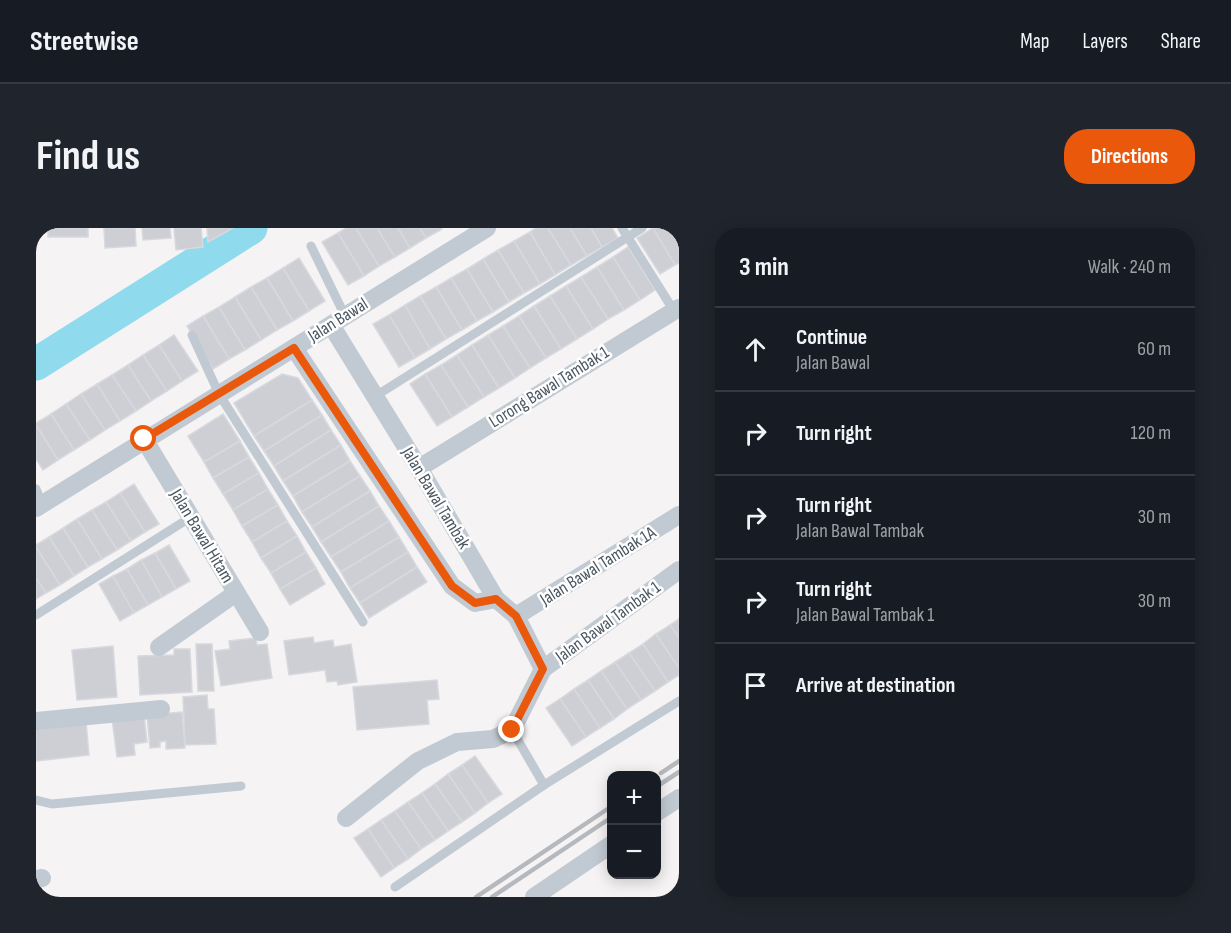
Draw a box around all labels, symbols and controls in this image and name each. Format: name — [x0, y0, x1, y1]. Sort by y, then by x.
text: Streetwise — [30, 25, 139, 58]
text: Map — [1020, 29, 1049, 54]
text: Layers — [1082, 29, 1128, 54]
text: Share — [1161, 29, 1201, 54]
button: Directions — [1064, 129, 1195, 184]
text: Find us — [36, 131, 140, 182]
text: 3 min — [739, 252, 789, 283]
text: Walk · 240 m — [1088, 255, 1171, 279]
street label: Jalan Bawal — [303, 293, 372, 347]
text: Continue — [796, 324, 867, 351]
icon: ahead — [739, 333, 772, 366]
text: 60 m — [1137, 337, 1171, 361]
street label: Lorong Bawal Tambak 1 — [485, 341, 613, 432]
text: Jalan Bawal — [796, 351, 870, 375]
icon: right — [739, 417, 772, 450]
text: Turn right — [796, 420, 872, 447]
text: 120 m — [1131, 421, 1171, 445]
route start — [130, 425, 156, 451]
street label: Jalan Bawal Tambak — [397, 442, 475, 553]
street label: Jalan Bawal Hitam — [165, 484, 238, 587]
text: Turn right — [796, 492, 872, 519]
icon: right — [739, 501, 772, 534]
text: 30 m — [1138, 505, 1171, 529]
text: Jalan Bawal Tambak — [796, 519, 924, 543]
street label: Jalan Bawal Tambak 1A — [535, 522, 660, 611]
text: Turn right — [796, 576, 872, 603]
street label: Jalan Bawal Tambak 1 — [551, 577, 665, 668]
icon: right — [739, 585, 772, 618]
text: 30 m — [1138, 589, 1171, 613]
text: Jalan Bawal Tambak 1 — [796, 603, 934, 627]
icon: arrive — [739, 669, 772, 702]
text: Arrive at destination — [796, 672, 955, 699]
route end — [498, 716, 524, 742]
map controls — [607, 771, 661, 879]
button: + — [607, 771, 661, 825]
button: − — [607, 825, 661, 879]

